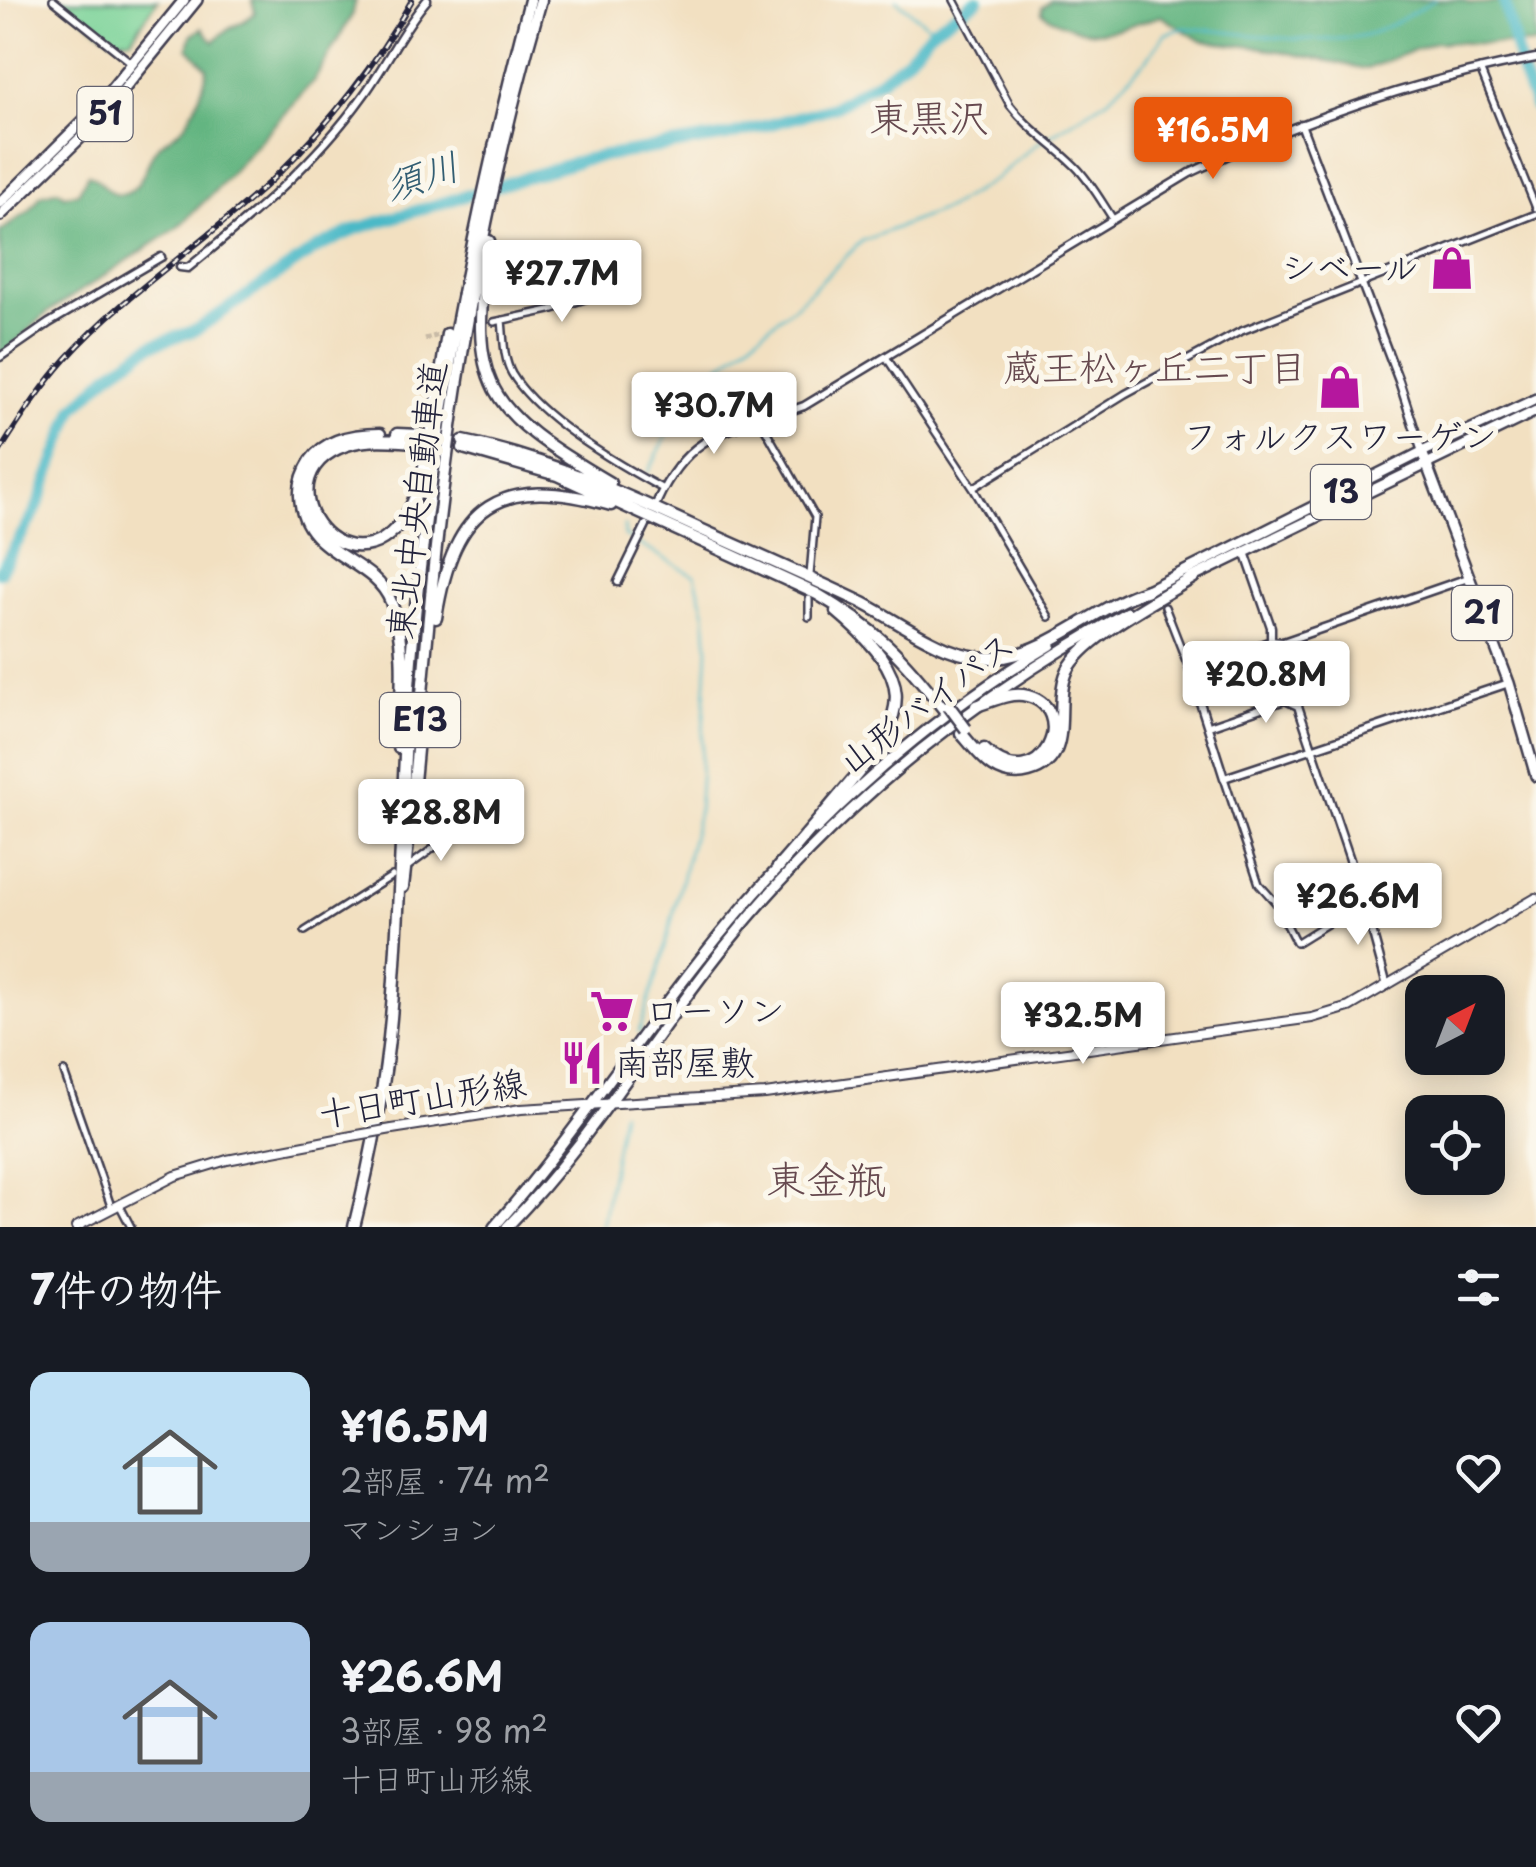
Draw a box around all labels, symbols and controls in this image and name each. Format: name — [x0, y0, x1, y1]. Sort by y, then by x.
district label: 東黒沢 — [869, 85, 989, 146]
road number: 51 — [78, 87, 132, 141]
pin: ¥16.5M — [1132, 97, 1294, 182]
text: ¥16.5M — [1156, 105, 1270, 153]
water label: 須川 — [376, 136, 466, 213]
place label: シベール — [1281, 239, 1419, 292]
pin: ¥27.7M — [481, 240, 643, 325]
shop icon: シベール — [1428, 244, 1476, 292]
text: ¥27.7M — [504, 248, 620, 296]
district label: 蔵王松ヶ丘二丁目 — [1003, 337, 1307, 394]
street label: 東北中央自動車道 — [371, 358, 458, 642]
shop icon: フォルクスワーゲン — [1316, 363, 1364, 411]
pin: ¥30.7M — [633, 372, 795, 457]
text: ¥30.7M — [654, 380, 774, 428]
place label: フォルクスワーゲン — [1183, 408, 1497, 461]
road number: 13 — [1311, 465, 1371, 519]
road number: 21 — [1452, 586, 1512, 640]
street label: 山形バイパス — [826, 617, 1025, 785]
pin: ¥20.8M — [1185, 641, 1347, 726]
text: ¥20.8M — [1205, 649, 1327, 697]
road number: E13 — [380, 693, 460, 747]
pin: ¥28.8M — [360, 779, 522, 864]
text: ¥28.8M — [380, 787, 502, 835]
pin: ¥26.6M — [1277, 863, 1439, 948]
text: ¥26.6M — [1296, 871, 1420, 919]
north arrow — [1405, 975, 1505, 1075]
map controls — [1405, 975, 1505, 1195]
place label: ローソン — [645, 982, 785, 1035]
pin: ¥32.5M — [1002, 982, 1164, 1067]
supermarket icon: ローソン — [588, 987, 636, 1035]
text: ¥32.5M — [1023, 990, 1143, 1038]
place label: 南部屋敷 — [615, 1034, 755, 1087]
restaurant icon: 南部屋敷 — [558, 1039, 606, 1087]
street label: 十日町山形線 — [314, 1054, 529, 1139]
button: locate — [1405, 1095, 1505, 1195]
district label: 東金瓶 — [766, 1147, 886, 1208]
text: 7件の物件 — [30, 1256, 222, 1319]
icon: filters — [1451, 1260, 1506, 1315]
text: ¥16.5M — [340, 1393, 490, 1456]
icon: home — [110, 1412, 230, 1532]
icon: heart — [1451, 1445, 1506, 1500]
text: 2部屋 · 74 m² — [340, 1456, 550, 1504]
text: マンション — [340, 1504, 499, 1552]
text: ¥26.6M — [340, 1643, 503, 1706]
icon: home — [110, 1662, 230, 1782]
icon: heart — [1451, 1695, 1506, 1750]
text: 3部屋 · 98 m² — [340, 1706, 548, 1754]
text: 十日町山形線 — [340, 1754, 532, 1802]

